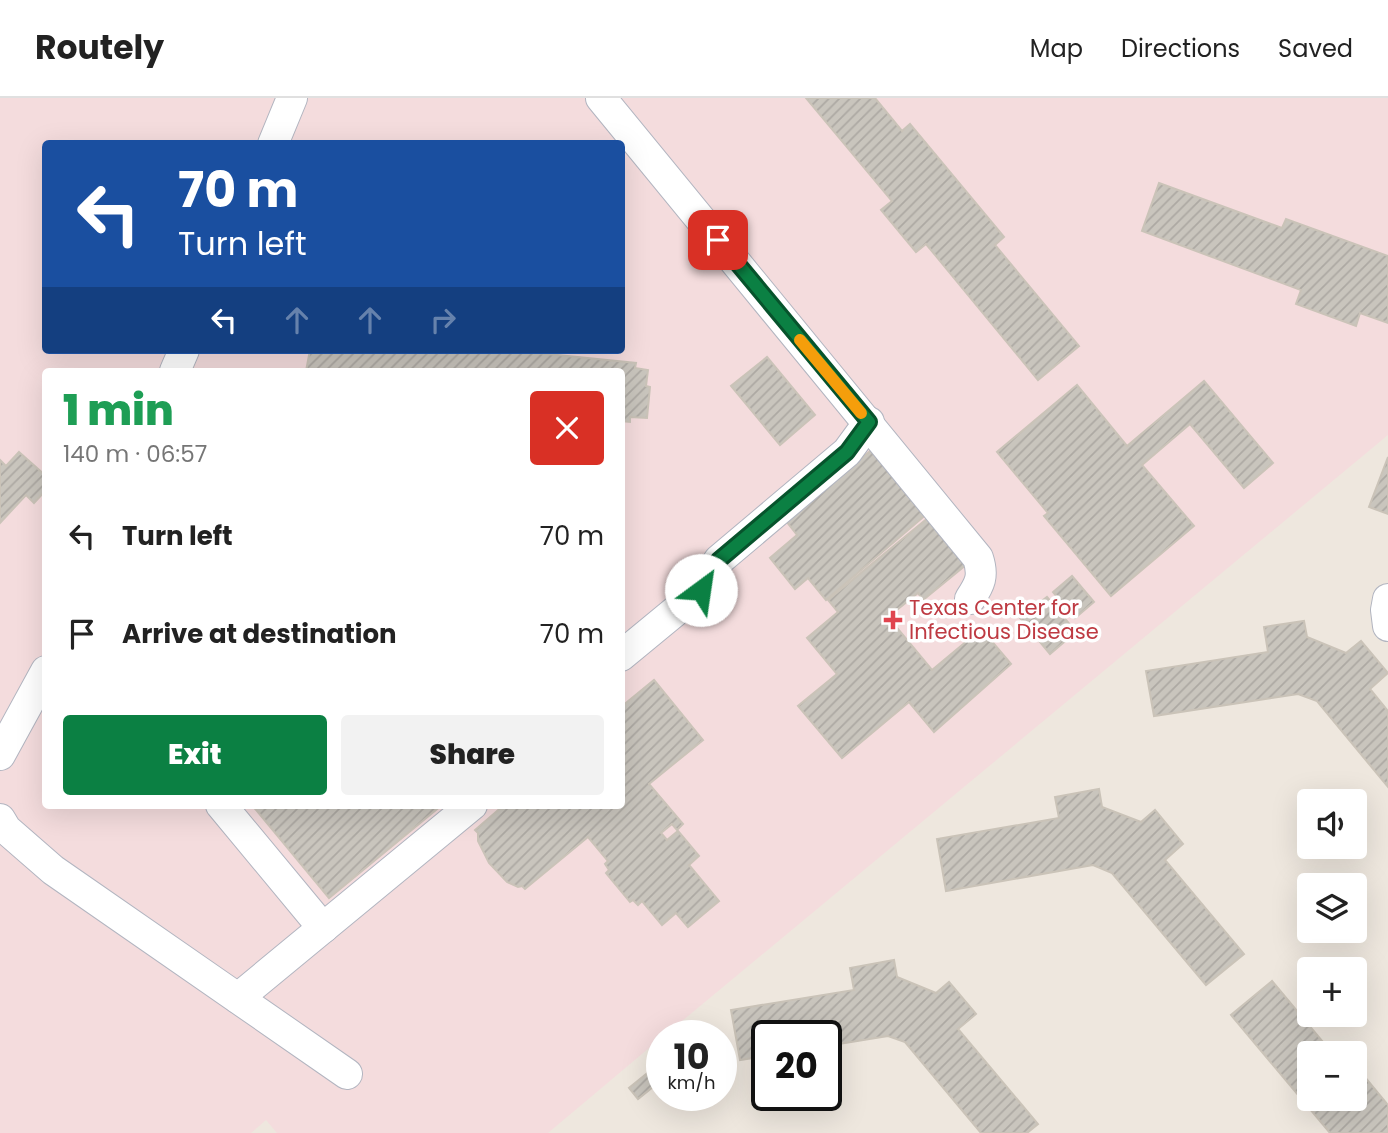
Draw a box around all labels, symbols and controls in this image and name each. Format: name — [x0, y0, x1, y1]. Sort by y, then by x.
text: Routely — [35, 24, 164, 71]
text: Map — [1030, 32, 1083, 65]
text: Directions — [1121, 32, 1240, 65]
text: Saved — [1278, 32, 1353, 65]
text: 70 m — [178, 156, 298, 224]
icon: left — [63, 168, 154, 259]
pin — [688, 210, 748, 270]
text: Turn left — [178, 221, 307, 266]
icon: arrive — [699, 221, 737, 259]
icon: left — [205, 301, 243, 339]
icon: ahead — [278, 301, 316, 339]
icon: ahead — [351, 301, 389, 339]
icon: right — [424, 301, 462, 339]
text: 1 min — [63, 381, 174, 440]
button: close — [530, 391, 604, 465]
text: 140 m · 06:57 — [63, 438, 207, 470]
icon: left — [63, 517, 101, 555]
text: Turn left — [122, 518, 233, 554]
text: 70 m — [540, 518, 604, 554]
position arrow — [664, 553, 738, 627]
place label: Texas Center for Infectious Disease — [909, 593, 1099, 646]
marker: Texas Center for Infectious Disease — [883, 610, 903, 630]
icon: arrive — [63, 615, 101, 653]
text: Arrive at destination — [122, 616, 397, 652]
text: 70 m — [540, 616, 604, 652]
button: Exit — [63, 715, 327, 795]
button: Share — [341, 715, 604, 795]
map controls — [1297, 789, 1367, 1111]
button: sound — [1297, 789, 1367, 859]
button: layers — [1297, 873, 1367, 943]
button: + — [1297, 957, 1367, 1027]
speed limit sign: 20 — [751, 1020, 842, 1111]
text: 10 — [674, 1032, 709, 1081]
button: − — [1297, 1041, 1367, 1111]
text: km/h — [668, 1070, 715, 1095]

